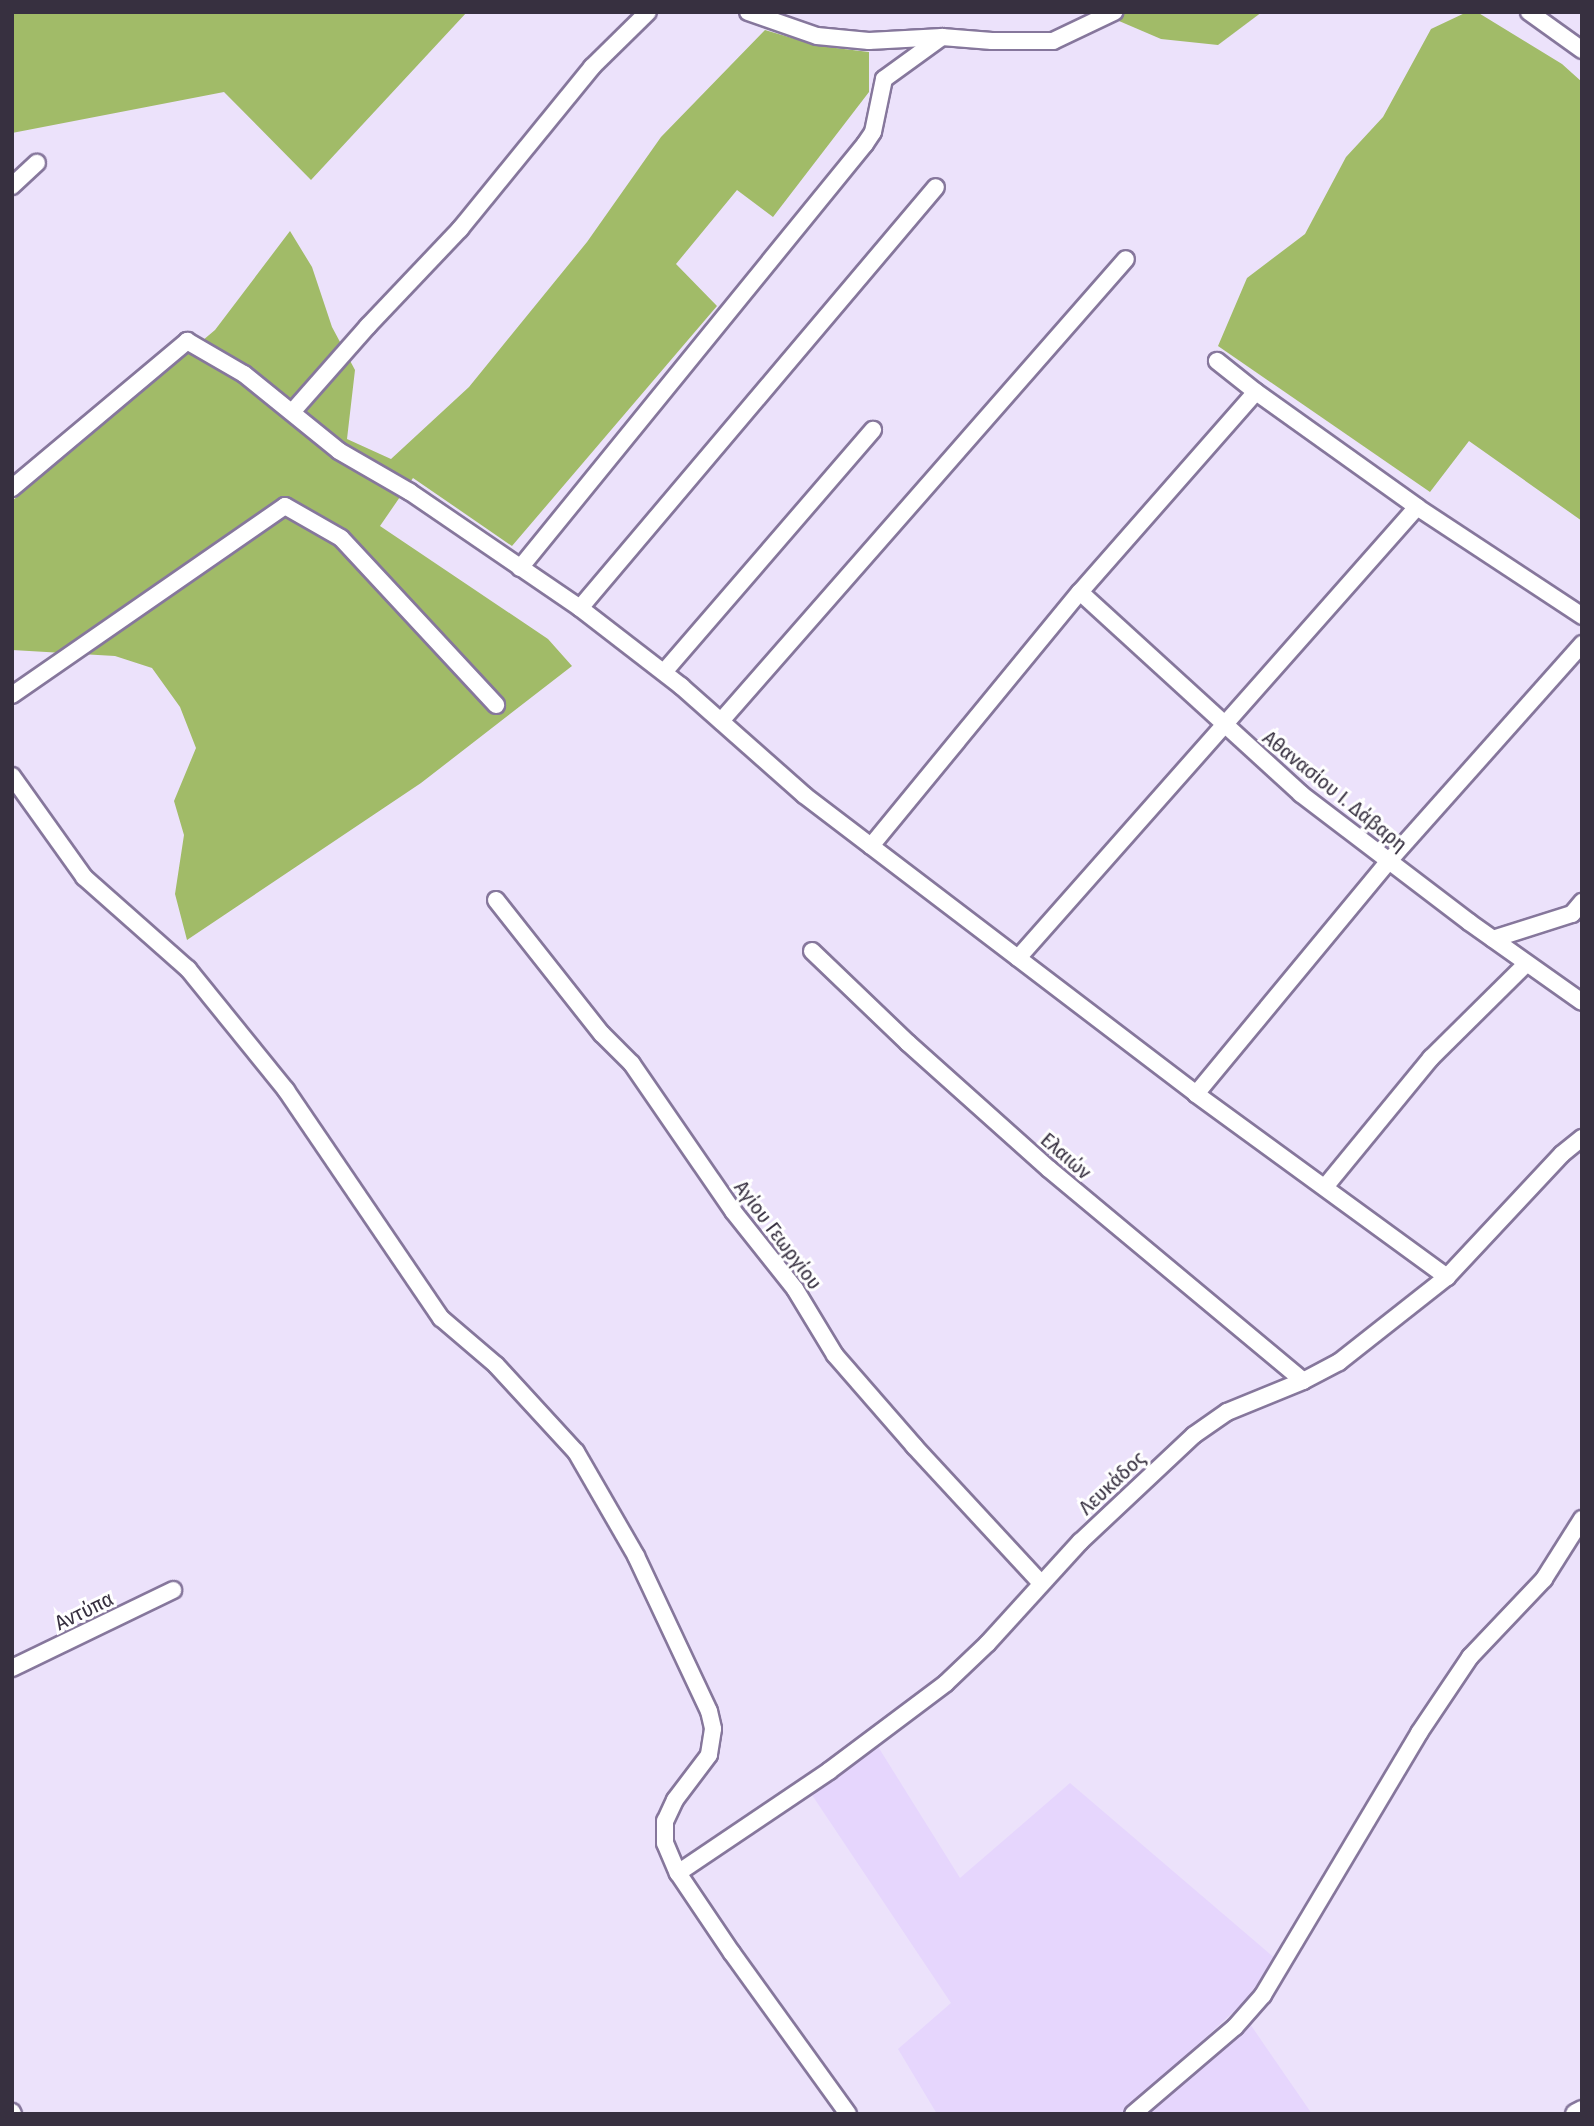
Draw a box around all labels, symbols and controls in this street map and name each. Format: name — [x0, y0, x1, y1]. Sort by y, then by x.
street label: Αθανασίου Ι. Δάβαρη — [1258, 725, 1412, 857]
street label: Ελαιών — [1035, 1127, 1097, 1185]
street label: Αγίου Γεωργίου — [729, 1175, 827, 1295]
street label: Λευκάδος — [1073, 1446, 1151, 1520]
street label: Αντύπα — [51, 1586, 117, 1636]

